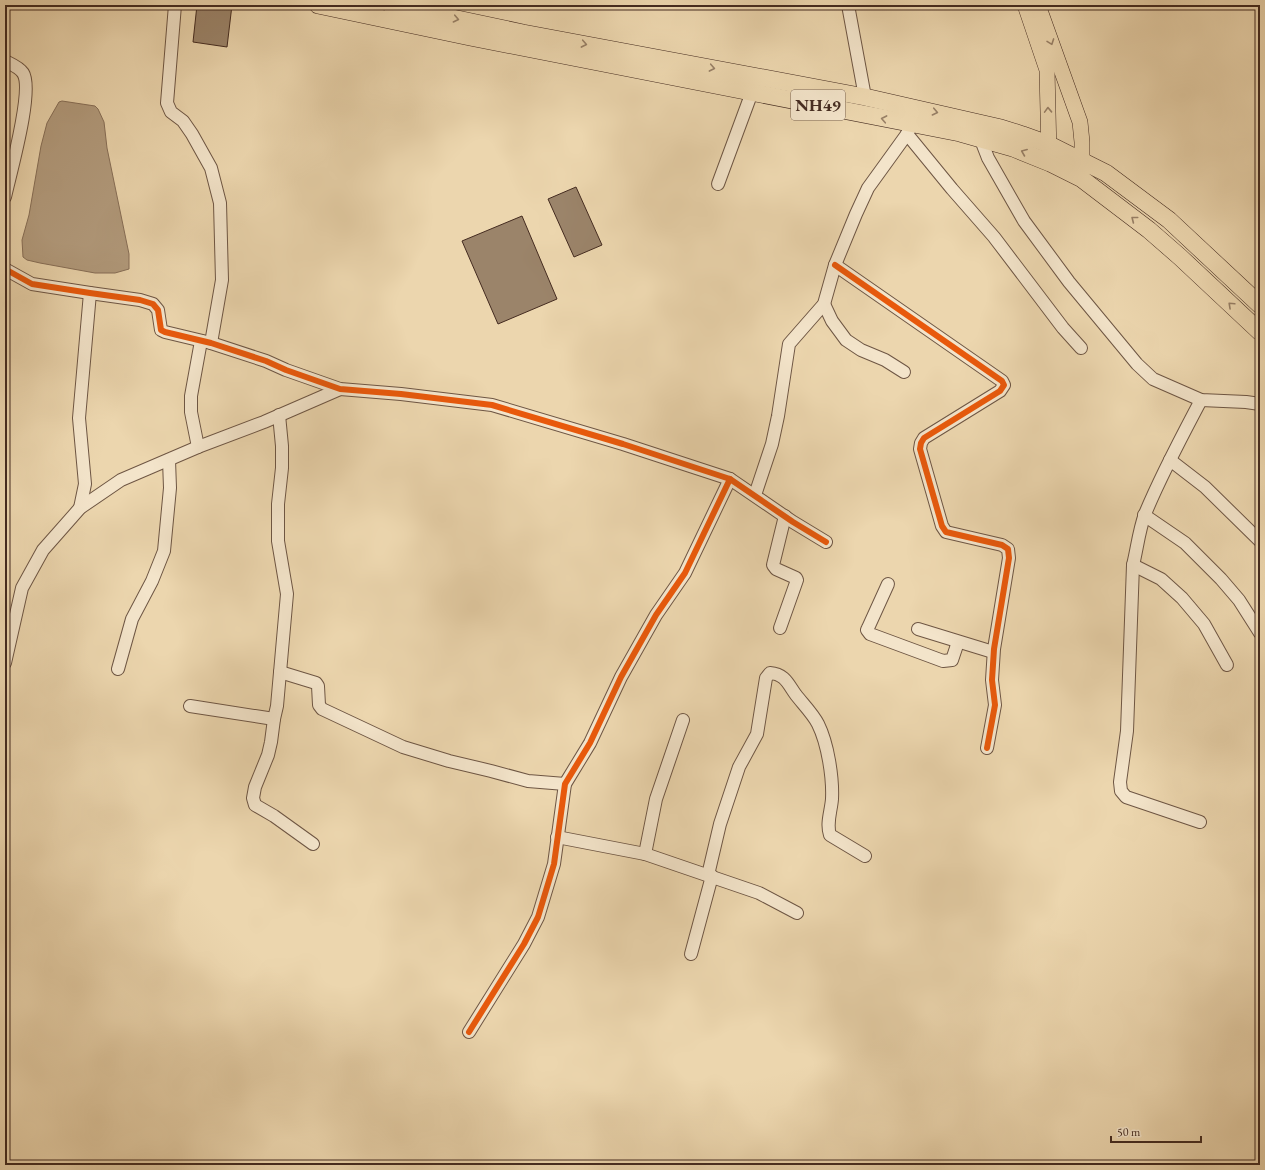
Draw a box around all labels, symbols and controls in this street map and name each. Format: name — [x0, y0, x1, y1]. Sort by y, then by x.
one-way arrow — [453, 14, 460, 22]
one-way arrow — [1047, 38, 1055, 45]
one-way arrow — [581, 39, 587, 48]
one-way arrow — [709, 63, 715, 72]
road number: NH49 — [791, 90, 845, 120]
one-way arrow — [1044, 107, 1053, 113]
one-way arrow — [932, 108, 938, 116]
one-way arrow — [881, 115, 887, 123]
one-way arrow — [1020, 149, 1027, 157]
one-way arrow — [1132, 217, 1139, 224]
one-way arrow — [1229, 303, 1236, 310]
scale bar — [1111, 1118, 1201, 1144]
text: 50 m — [1117, 1124, 1141, 1140]

